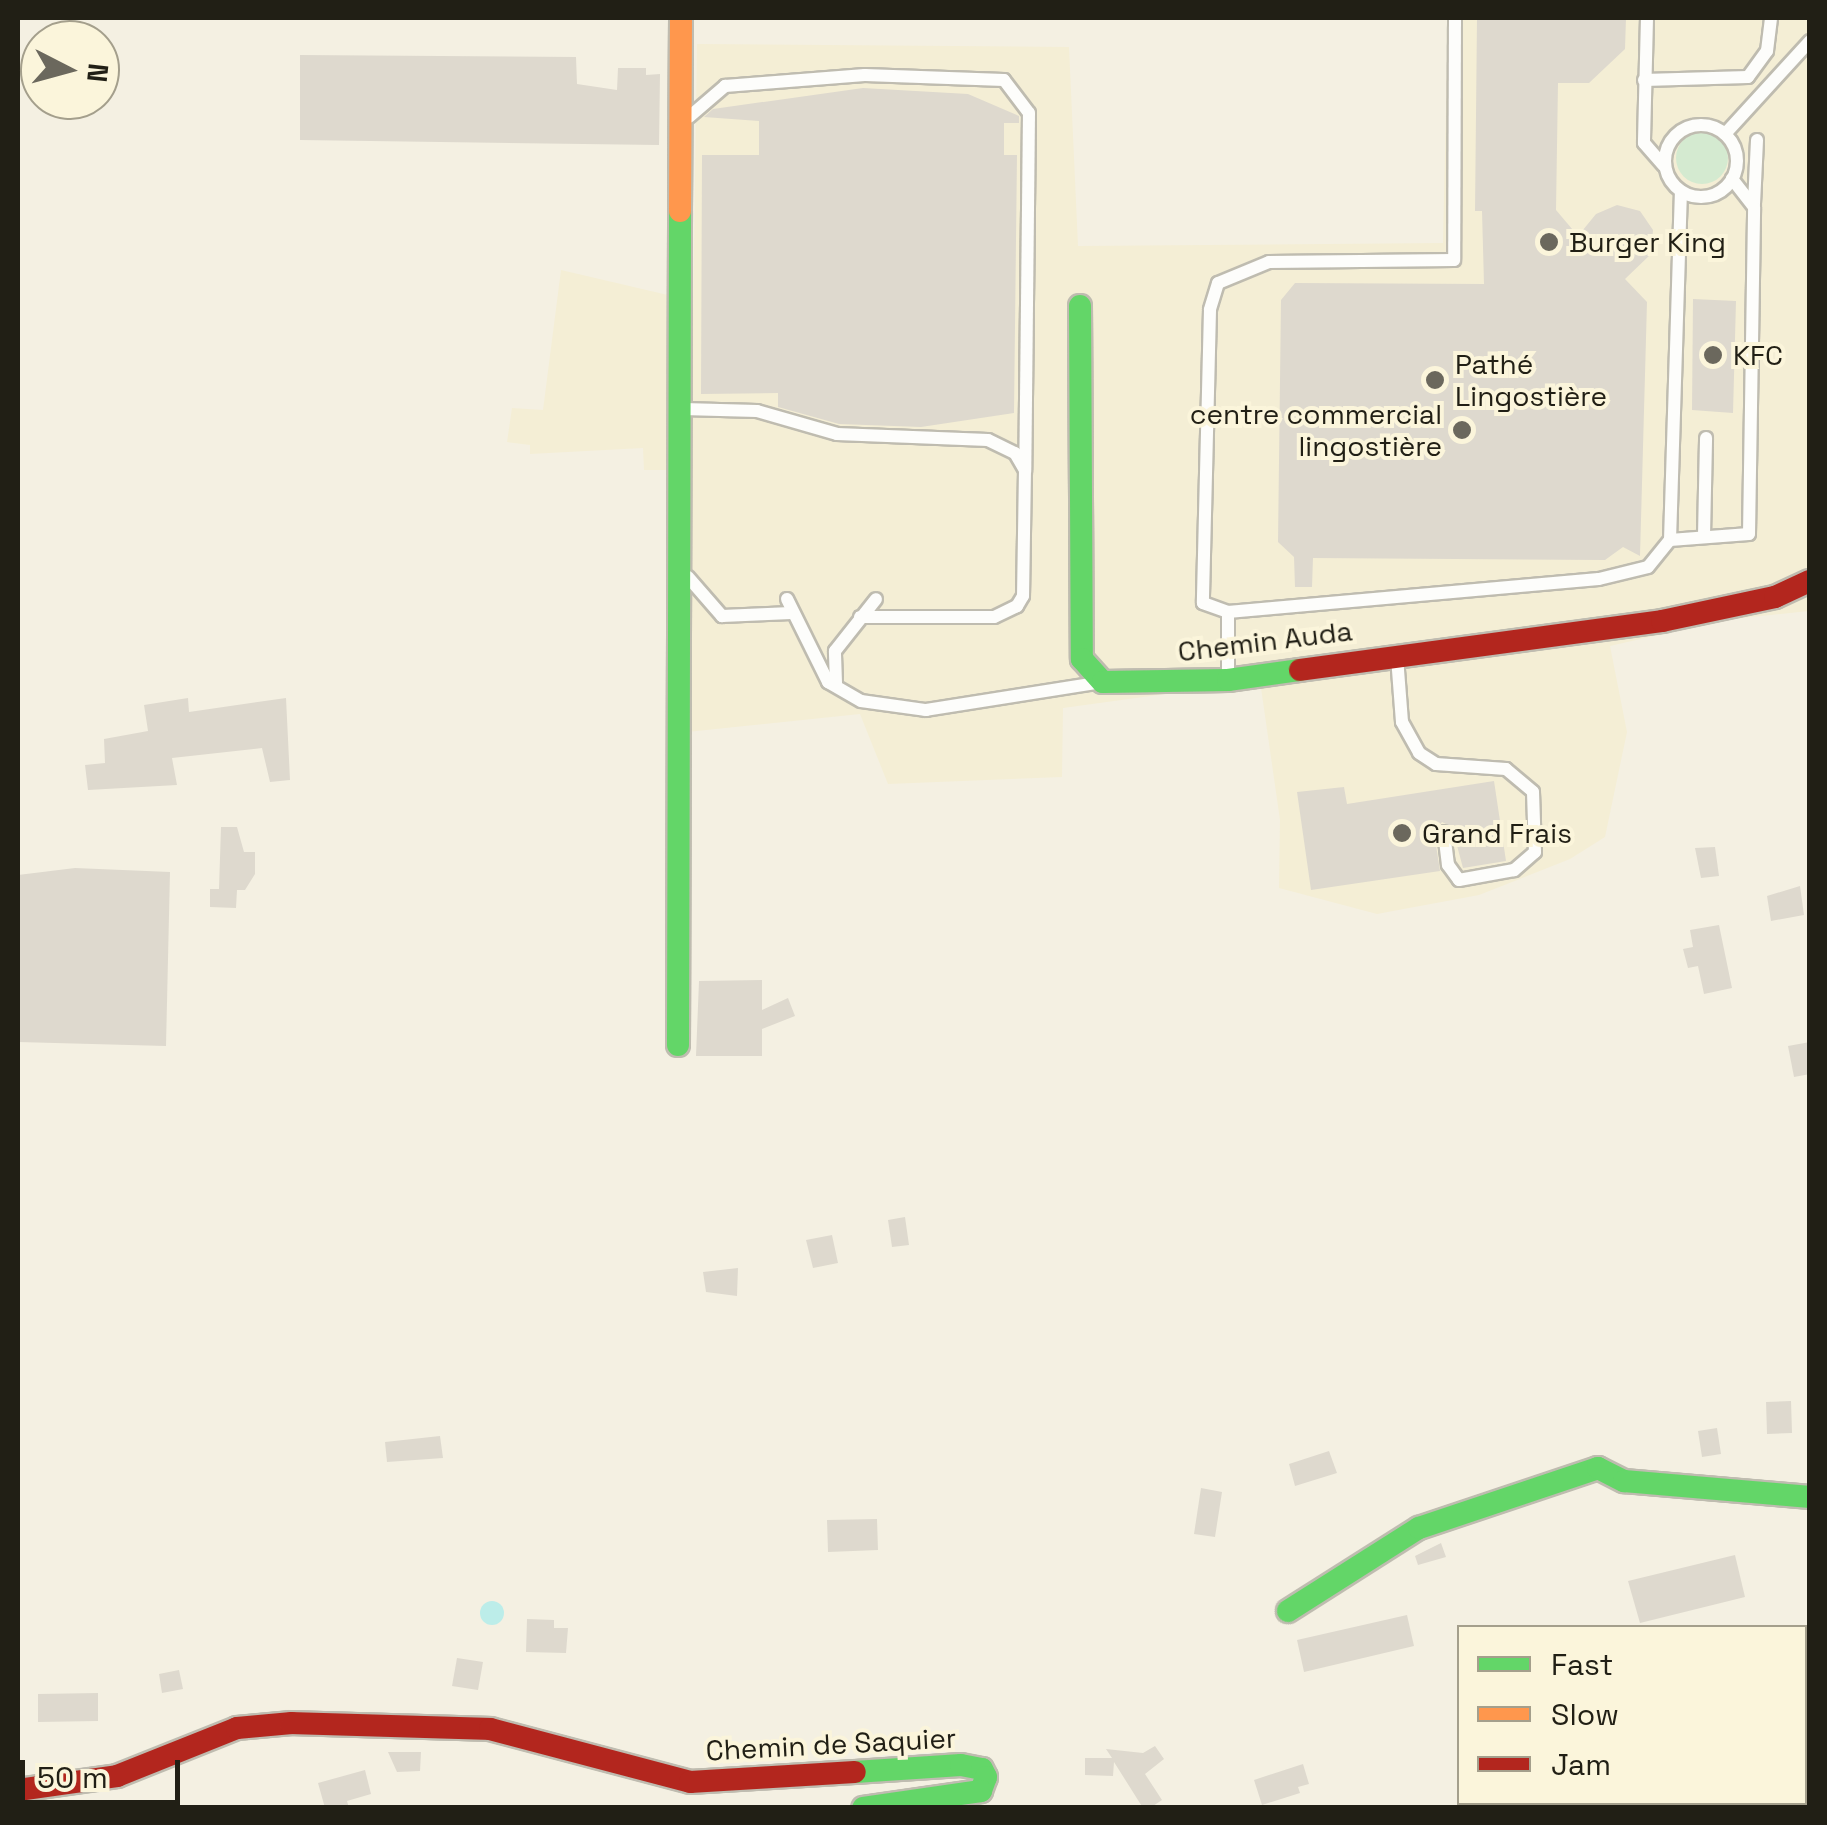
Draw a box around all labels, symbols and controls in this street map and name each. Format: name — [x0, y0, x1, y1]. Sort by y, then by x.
north arrow — [20, 20, 120, 120]
text: N — [79, 62, 117, 84]
place label: Burger King — [1569, 225, 1726, 259]
marker: Burger King — [1538, 231, 1560, 253]
place label: KFC — [1733, 338, 1783, 372]
marker: KFC — [1702, 344, 1724, 366]
place label: Pathé Lingostière — [1455, 347, 1607, 413]
marker: Pathé Lingostière — [1424, 369, 1446, 391]
place label: centre commercial lingostière — [1190, 397, 1442, 463]
marker: centre commercial lingostière — [1451, 419, 1473, 441]
street label: Chemin Auda — [1176, 614, 1354, 668]
place label: Grand Frais — [1422, 816, 1572, 850]
marker: Grand Frais — [1391, 822, 1413, 844]
legend — [1457, 1625, 1807, 1805]
text: Fast — [1551, 1645, 1613, 1684]
text: Slow — [1551, 1695, 1619, 1734]
street label: Chemin de Saquier — [705, 1721, 957, 1767]
scale bar — [25, 1740, 185, 1802]
text: Jam — [1551, 1745, 1611, 1784]
text: 50 m — [37, 1758, 108, 1797]

